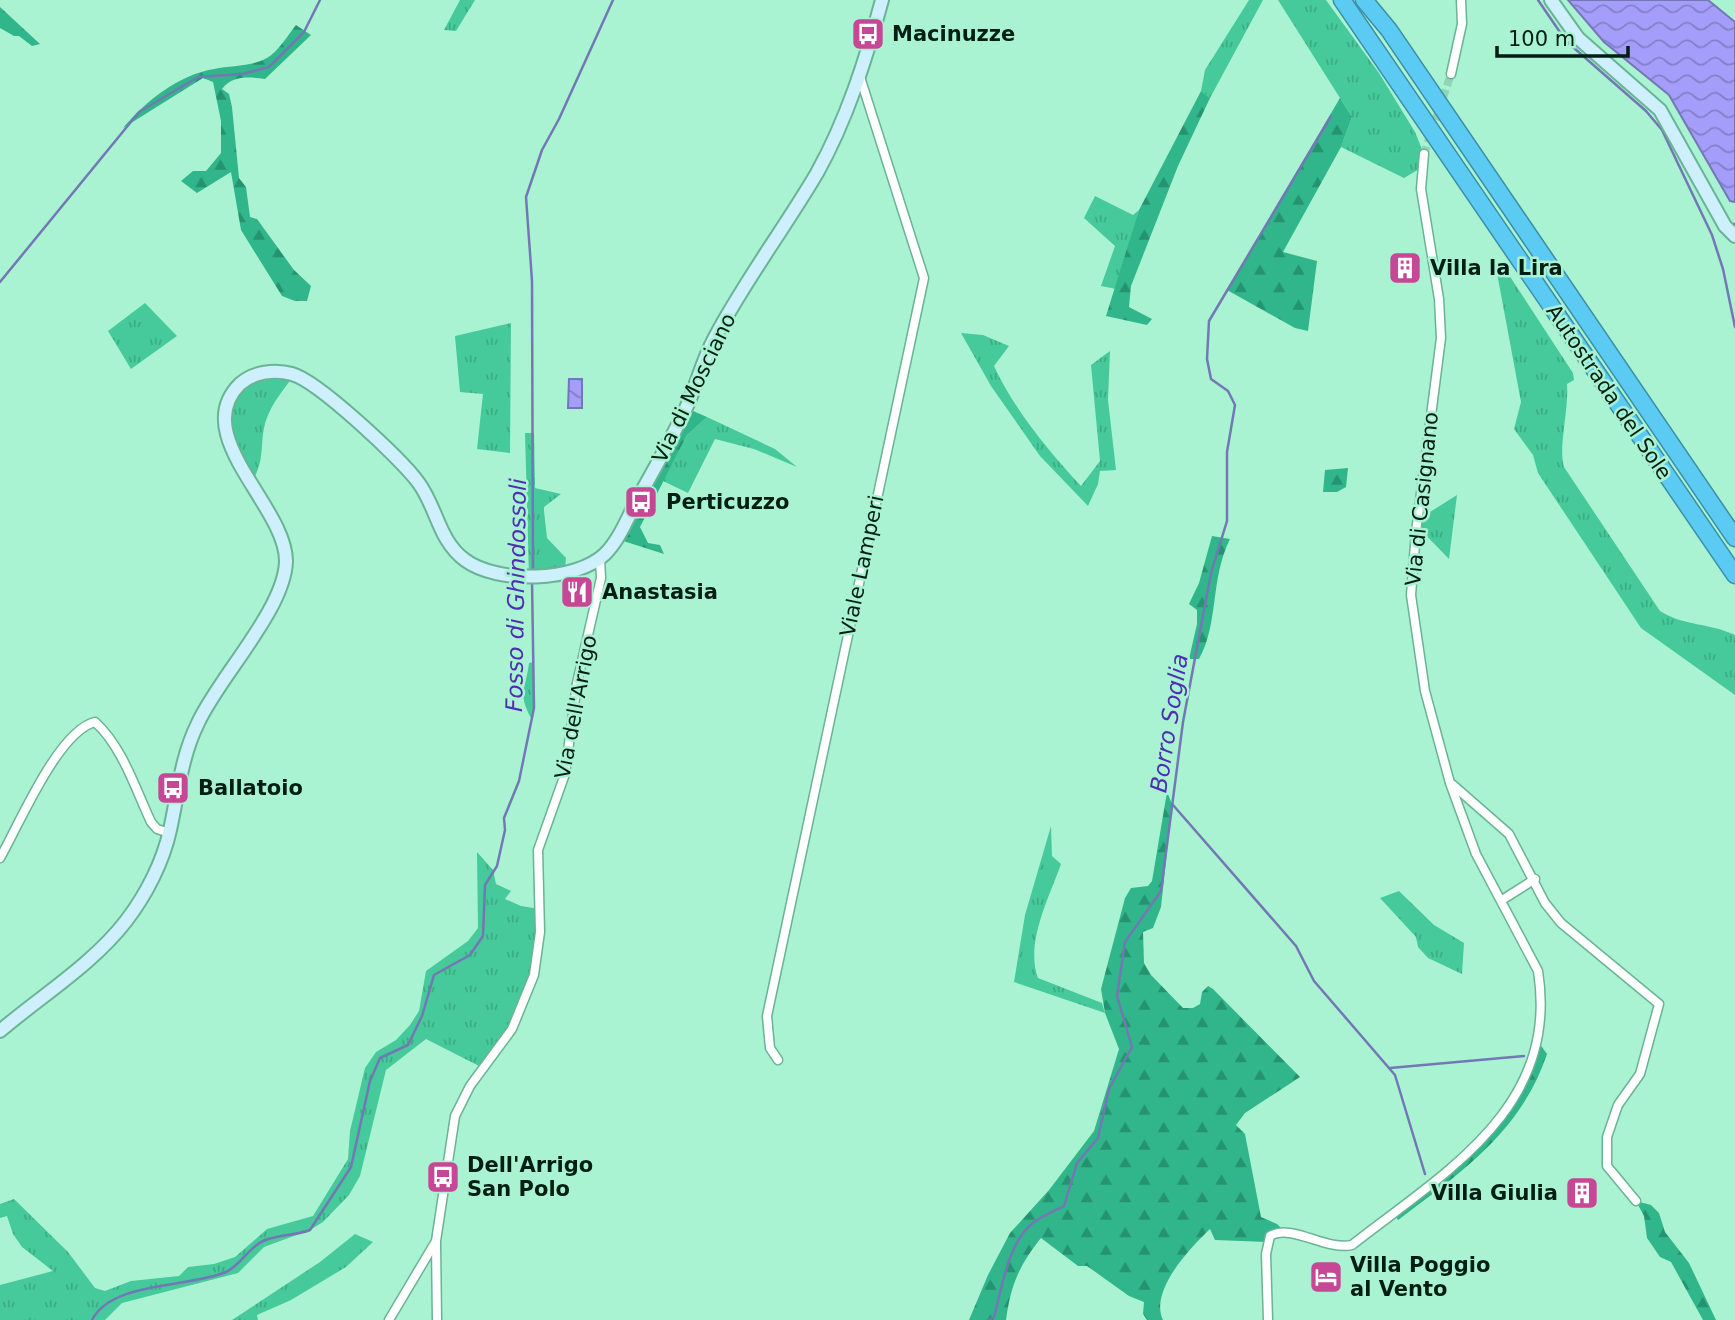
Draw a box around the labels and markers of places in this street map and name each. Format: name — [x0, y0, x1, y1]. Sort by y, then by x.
bus stop icon: Macinuzze — [849, 15, 887, 53]
place label: Macinuzze — [892, 22, 1015, 46]
building icon: Villa la Lira — [1386, 249, 1424, 287]
place label: Villa la Lira — [1430, 256, 1563, 280]
bus stop icon: Perticuzzo — [622, 483, 660, 521]
place label: Perticuzzo — [666, 490, 790, 514]
restaurant icon: Anastasia — [558, 573, 596, 611]
place label: Anastasia — [602, 580, 718, 604]
bus stop icon: Ballatoio — [154, 769, 192, 807]
place label: Ballatoio — [198, 776, 303, 800]
place label: Dell'Arrigo San Polo — [467, 1153, 593, 1201]
bus stop icon: Dell'Arrigo San Polo — [424, 1158, 462, 1196]
building icon: Villa Giulia — [1563, 1174, 1601, 1212]
place label: Villa Giulia — [1431, 1181, 1558, 1205]
place label: Villa Poggio al Vento — [1350, 1253, 1490, 1301]
hotel icon: Villa Poggio al Vento — [1307, 1258, 1345, 1296]

